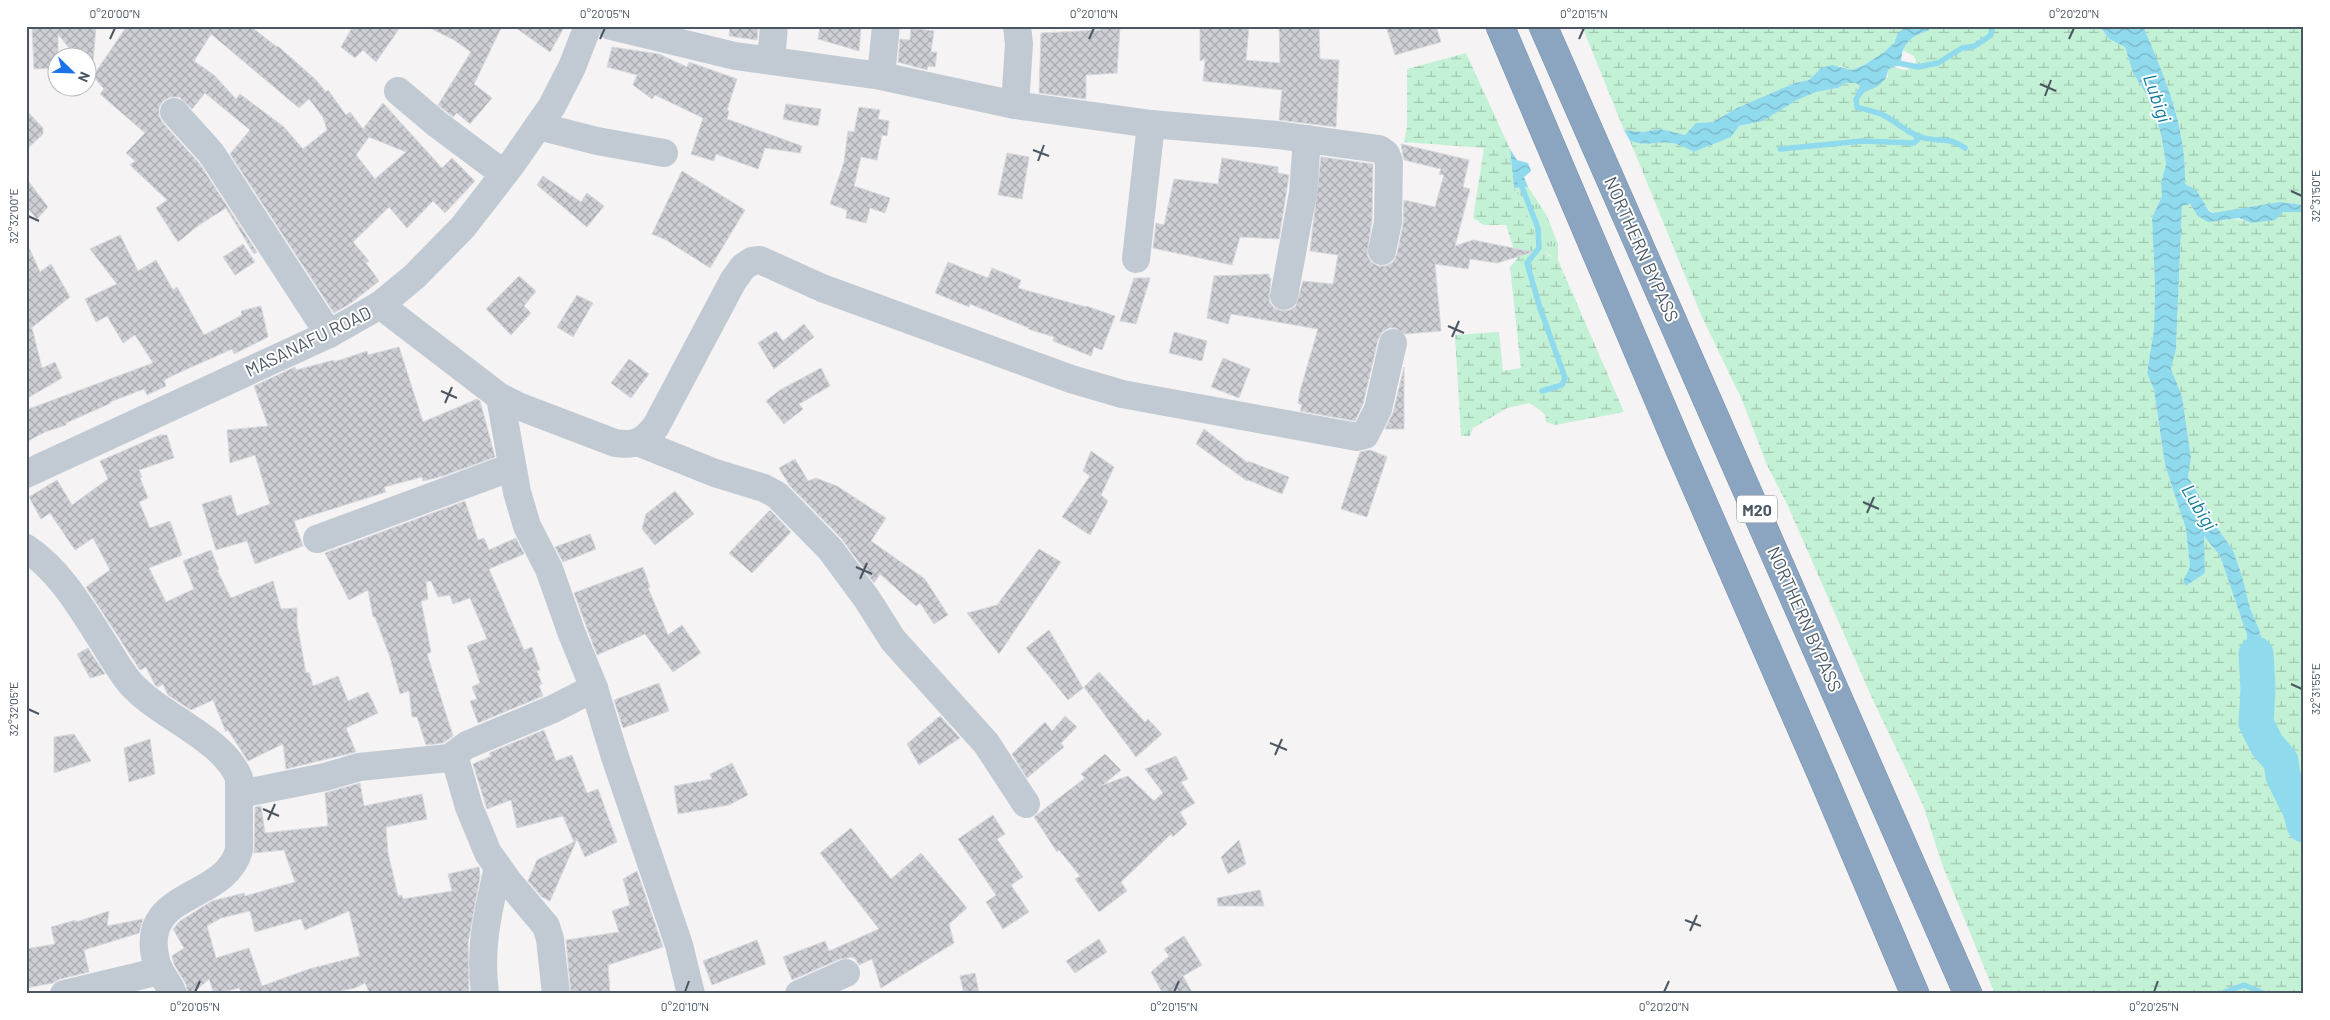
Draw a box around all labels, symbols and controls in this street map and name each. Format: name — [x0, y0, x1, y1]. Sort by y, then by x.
text: 0°20'00"N — [90, 6, 140, 20]
text: 0°20'05"N — [580, 6, 630, 20]
text: 0°20'10"N — [1070, 6, 1118, 20]
text: 0°20'15"N — [1560, 6, 1608, 20]
text: 0°20'20"N — [2049, 6, 2099, 20]
north arrow — [48, 48, 98, 98]
text: N — [75, 70, 94, 85]
water label: Lubigi — [2139, 71, 2177, 126]
text: 32°31'50"E — [2308, 170, 2322, 222]
street label: NORTHERN BYPASS — [1600, 173, 1684, 325]
text: 32°32'00"E — [6, 188, 20, 244]
street label: MASANAFU ROAD — [241, 301, 375, 381]
water label: Lubigi — [2177, 480, 2223, 534]
road number: M20 — [1737, 496, 1777, 522]
street label: NORTHERN BYPASS — [1763, 543, 1847, 695]
text: 32°31'55"E — [2308, 663, 2322, 715]
text: 32°32'05"E — [6, 682, 20, 736]
text: 0°20'05"N — [170, 999, 220, 1013]
text: 0°20'10"N — [661, 999, 709, 1013]
text: 0°20'15"N — [1150, 999, 1198, 1013]
text: 0°20'20"N — [1639, 999, 1689, 1013]
text: 0°20'25"N — [2129, 999, 2179, 1013]

